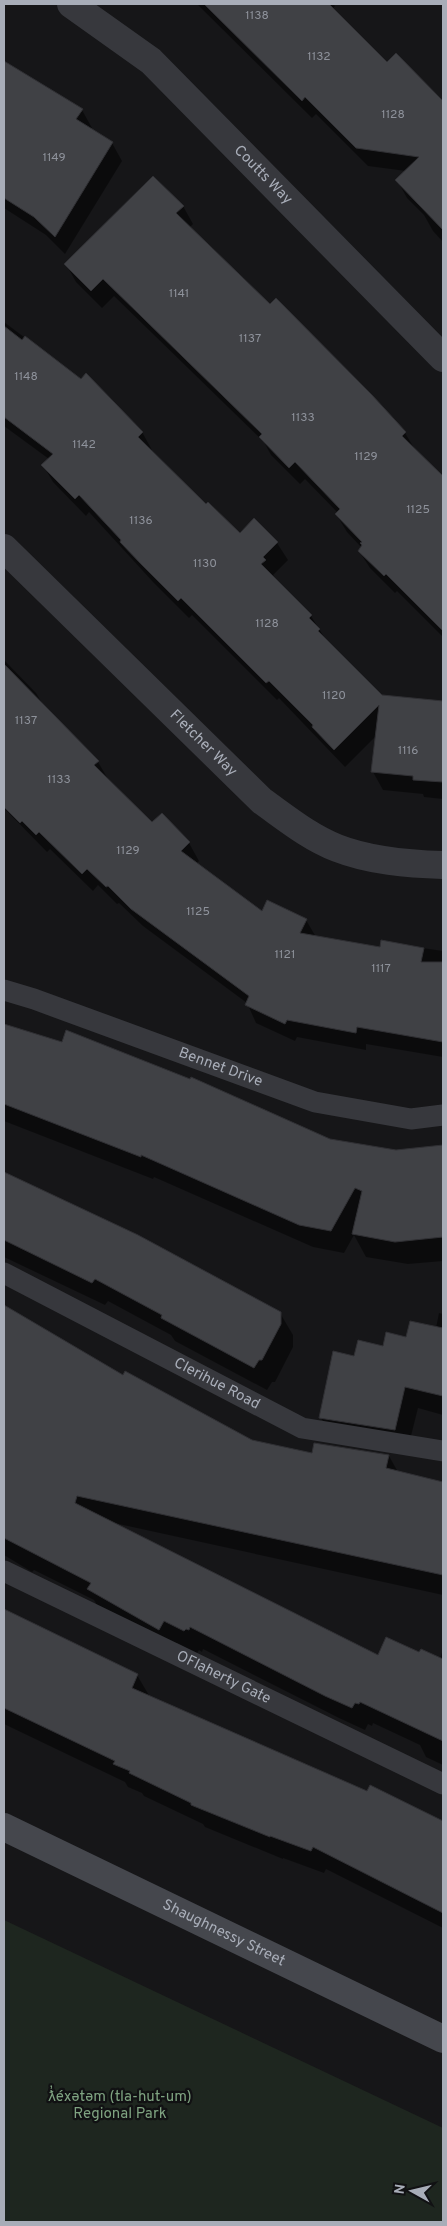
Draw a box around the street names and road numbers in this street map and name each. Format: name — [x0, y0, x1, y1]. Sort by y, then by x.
street label: Coutts Way — [230, 141, 296, 209]
street label: Fletcher Way — [165, 706, 241, 781]
street label: Bennet Drive — [176, 1043, 265, 1091]
street label: Clerihue Road — [171, 1353, 263, 1414]
street label: OFlaherty Gate — [173, 1647, 274, 1708]
street label: Shaughnessy Street — [159, 1895, 288, 1971]

